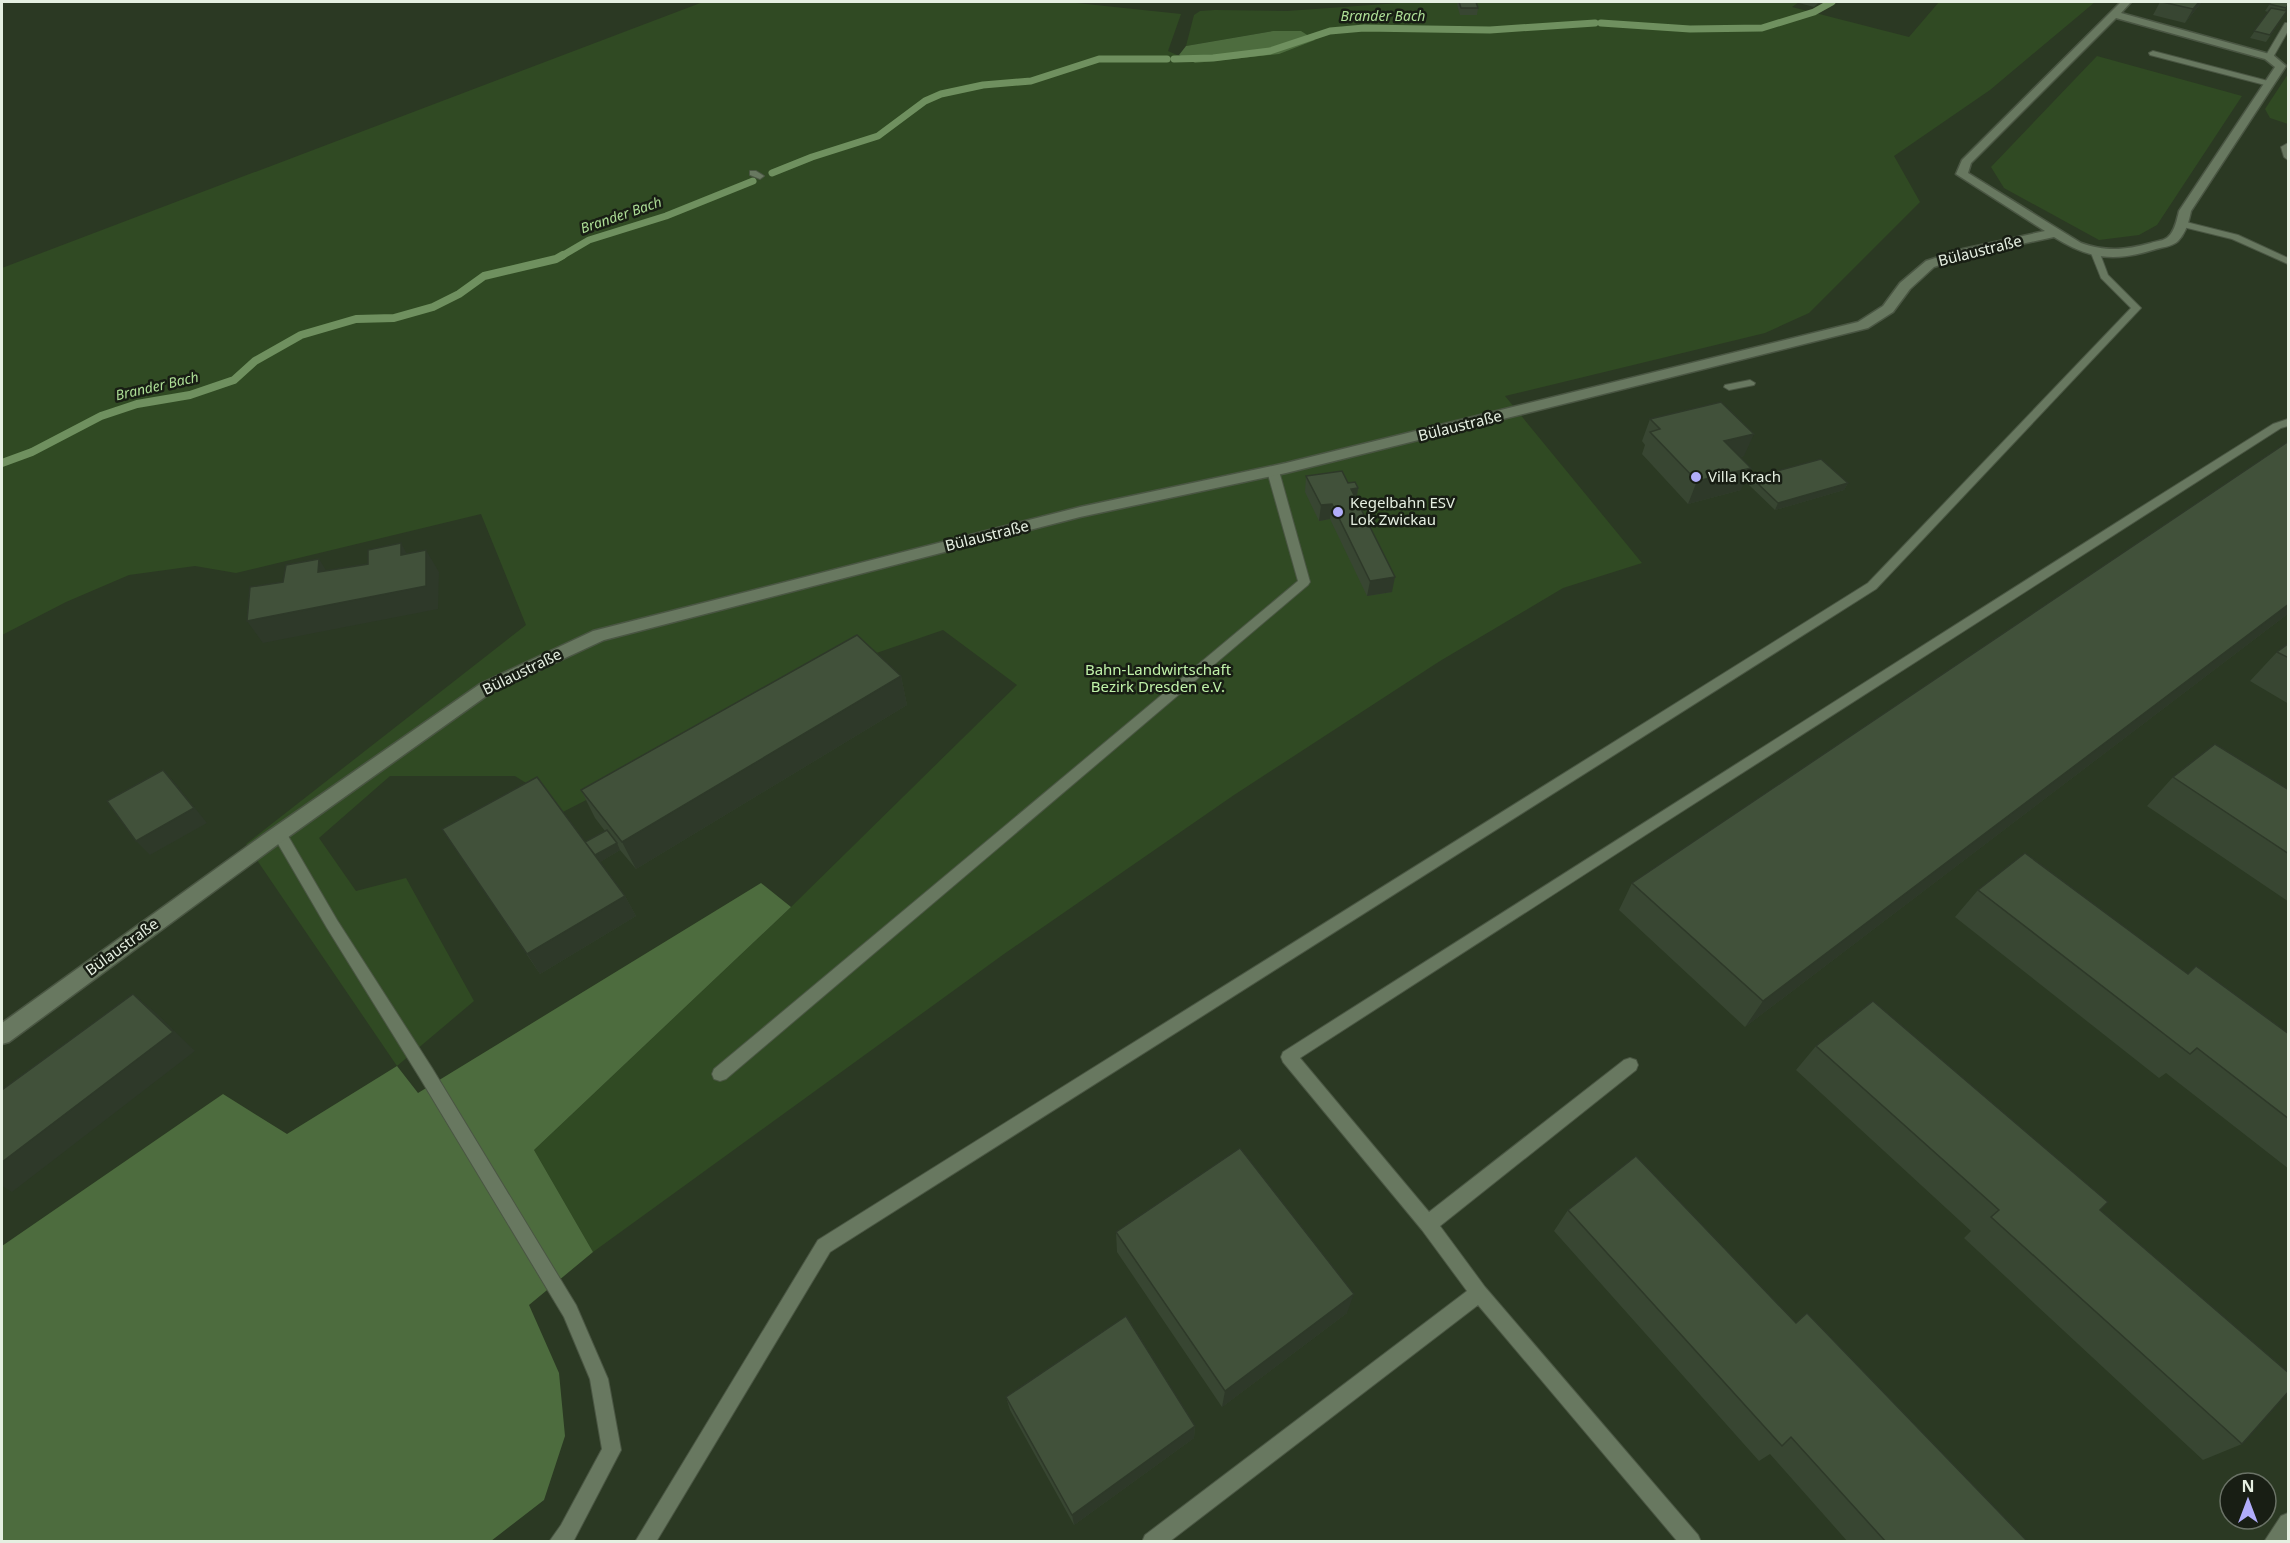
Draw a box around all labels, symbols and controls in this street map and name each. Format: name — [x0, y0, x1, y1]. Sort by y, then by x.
water label: Brander Bach — [1341, 6, 1425, 25]
water label: Brander Bach — [578, 192, 664, 237]
street label: Bülaustraße — [1936, 230, 2024, 270]
water label: Brander Bach — [113, 367, 200, 404]
street label: Bülaustraße — [1416, 405, 1504, 445]
place label: Villa Krach — [1708, 466, 1781, 486]
marker: Villa Krach — [1689, 470, 1703, 484]
place label: Kegelbahn ESV Lok Zwickau — [1350, 492, 1455, 529]
marker: Kegelbahn ESV Lok Zwickau — [1331, 505, 1345, 519]
street label: Bülaustraße — [943, 515, 1031, 555]
street label: Bülaustraße — [479, 643, 564, 699]
park label: Bahn-Landwirtschaft Bezirk Dresden e.V. — [1085, 659, 1232, 696]
street label: Bülaustraße — [81, 913, 162, 979]
north arrow — [2218, 1471, 2278, 1531]
text: N — [2241, 1475, 2255, 1497]

